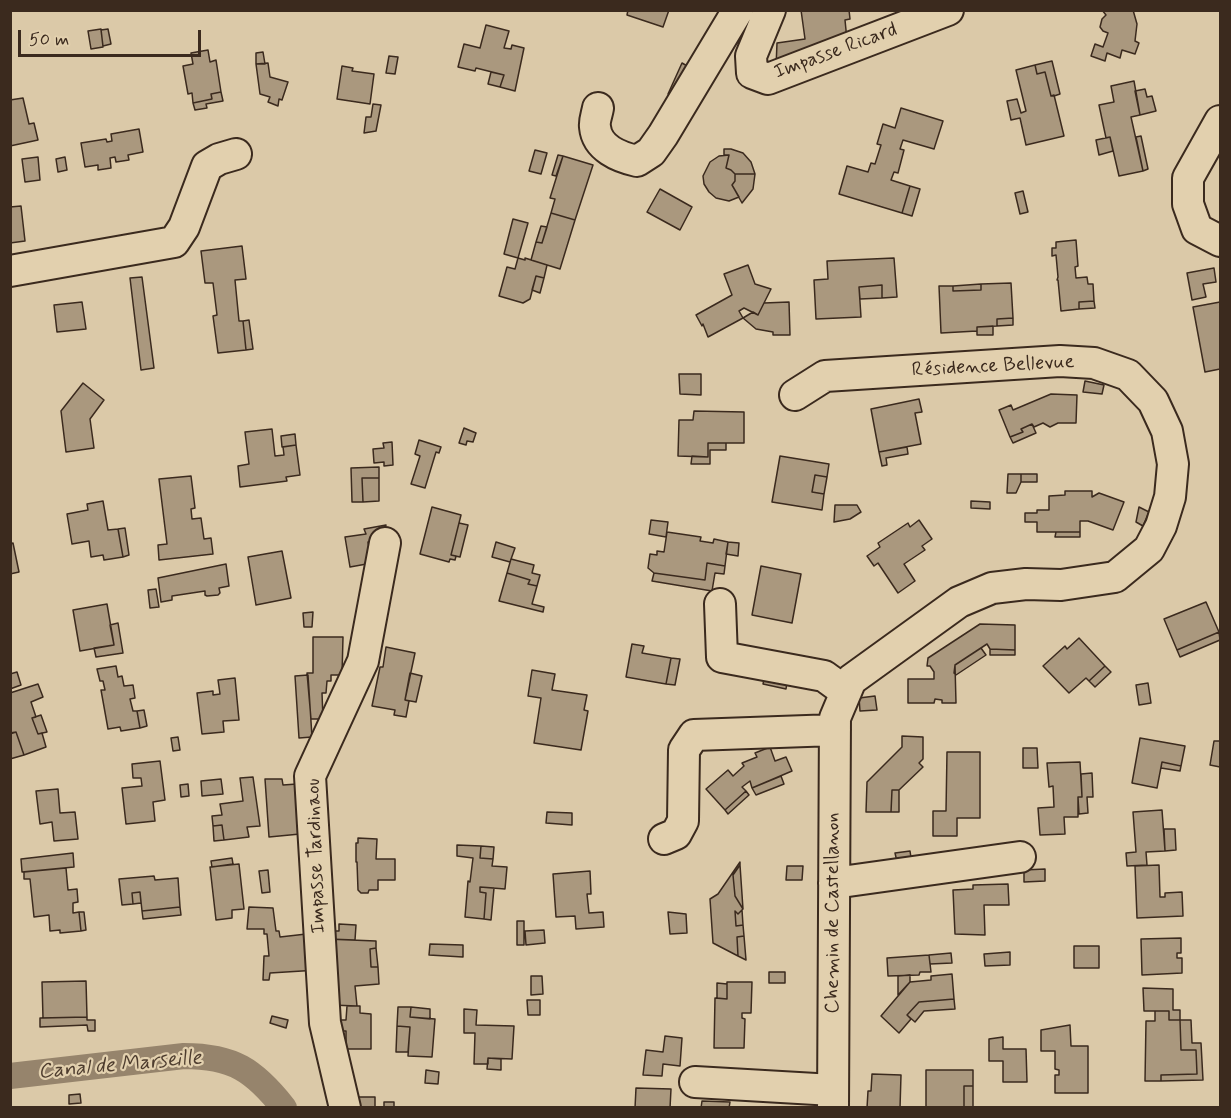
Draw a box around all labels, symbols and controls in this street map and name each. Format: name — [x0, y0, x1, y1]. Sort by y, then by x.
scale bar — [21, 18, 204, 56]
street label: Impasse Ricard — [771, 19, 901, 85]
text: 50 m — [29, 28, 69, 52]
street label: Résidence Bellevue — [911, 351, 1075, 383]
street label: Impasse Tardinaou — [302, 778, 332, 934]
street label: Chemin de Castellanon — [822, 812, 846, 1014]
water label: Canal de Marseille — [37, 1046, 203, 1086]

